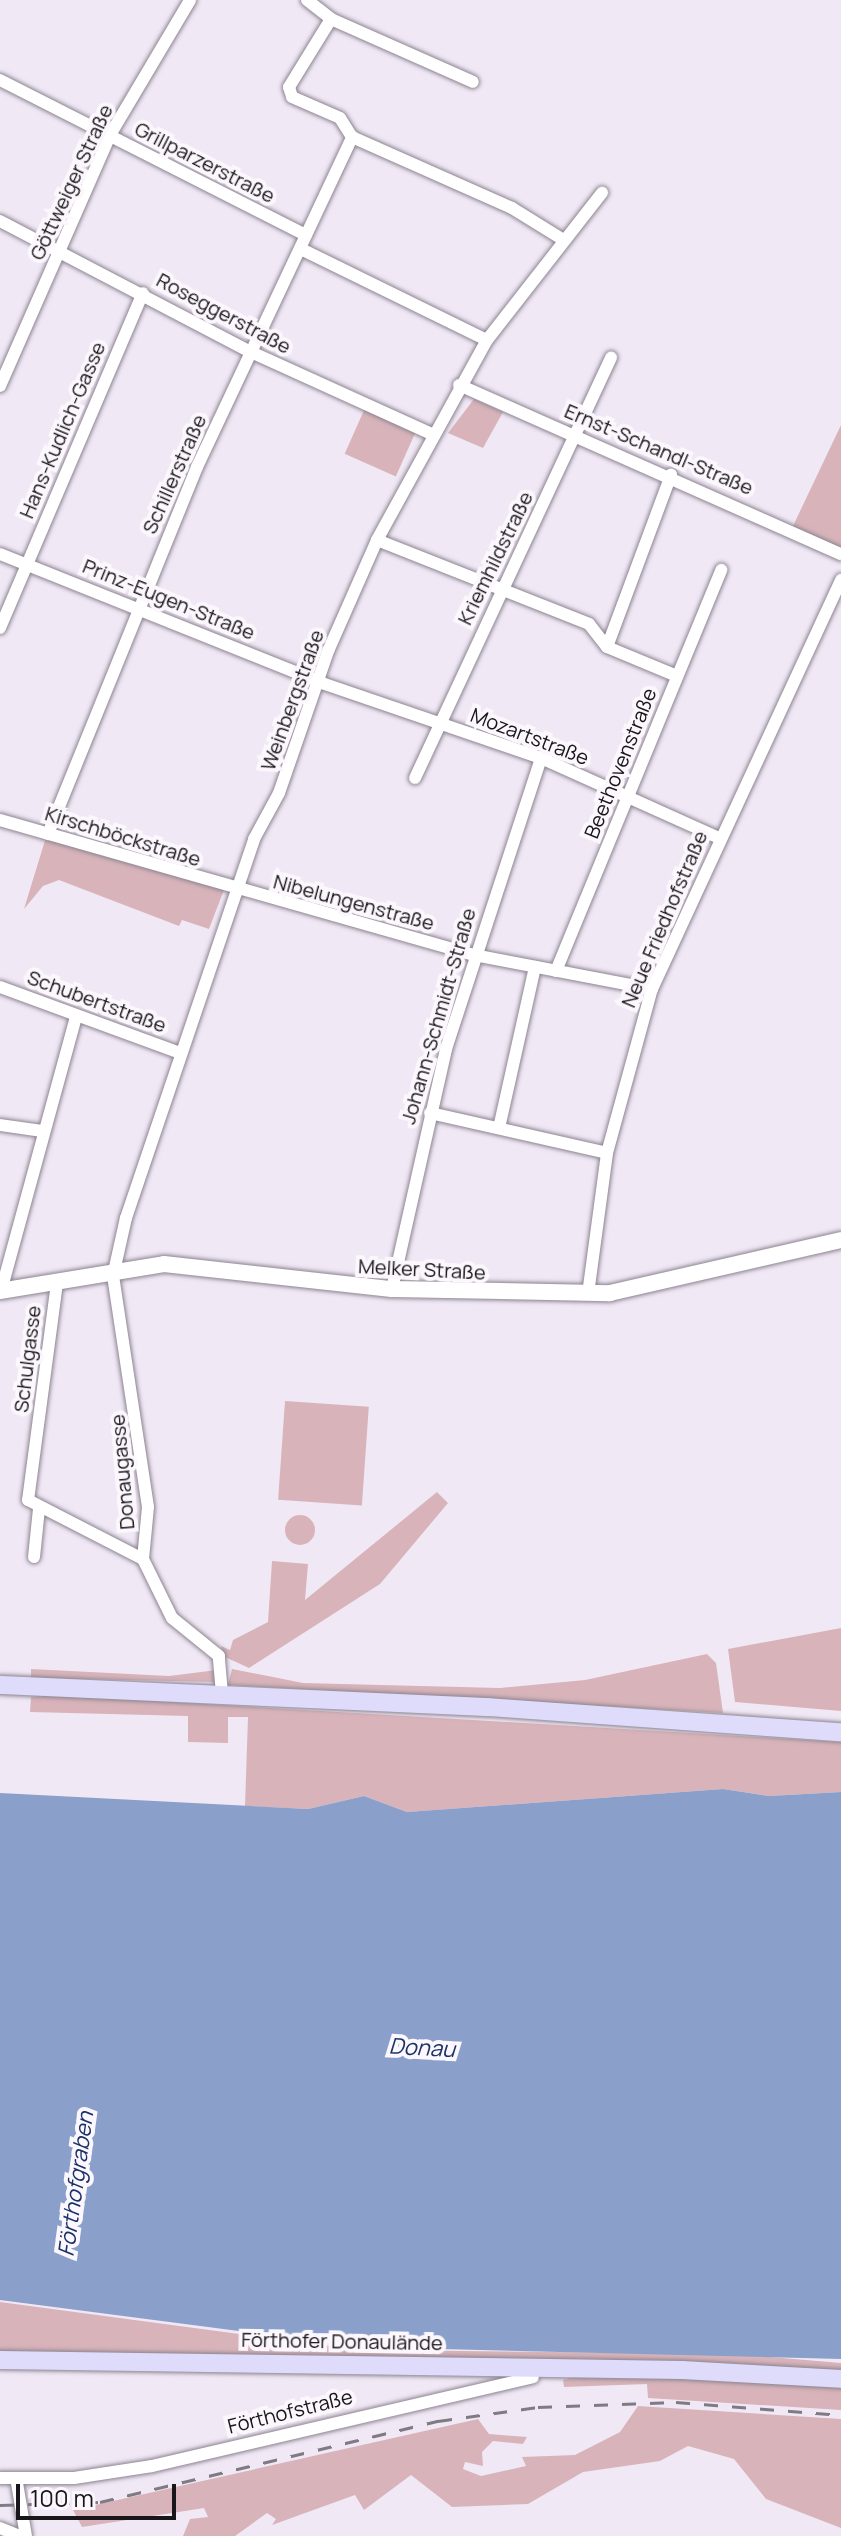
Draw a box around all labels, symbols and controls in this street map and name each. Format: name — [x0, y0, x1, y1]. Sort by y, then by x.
street label: Göttweiger Straße — [24, 100, 118, 264]
street label: Grillparzerstraße — [131, 116, 279, 208]
street label: Roseggerstraße — [153, 267, 295, 359]
street label: Hans-Kudlich-Gasse — [14, 338, 110, 522]
street label: Ernst-Schandl-Straße — [561, 398, 757, 500]
street label: Schillerstraße — [137, 411, 211, 537]
street label: Kriemhildstraße — [452, 487, 538, 629]
street label: Prinz-Eugen-Straße — [79, 553, 259, 645]
street label: Weinbergstraße — [255, 626, 329, 774]
street label: Beethovenstraße — [579, 684, 661, 842]
street label: Mozartstraße — [468, 702, 592, 770]
street label: Kirschböckstraße — [42, 801, 204, 871]
street label: Neue Friedhofstraße — [616, 827, 712, 1011]
street label: Nibelungenstraße — [271, 869, 437, 935]
street label: Johann-Schmidt-Straße — [396, 905, 480, 1127]
street label: Schubertstraße — [24, 965, 170, 1037]
street label: Melker Straße — [358, 1254, 486, 1284]
street label: Schulgasse — [9, 1304, 45, 1414]
street label: Donaugasse — [105, 1413, 139, 1531]
water label: Donau — [388, 2033, 456, 2063]
water label: Förthofgraben — [53, 2110, 99, 2258]
street label: Förthofer Donaulände — [241, 2327, 443, 2355]
street label: Förthofstraße — [225, 2384, 355, 2438]
scale bar — [20, 2468, 180, 2518]
text: 100 m — [30, 2481, 94, 2514]

